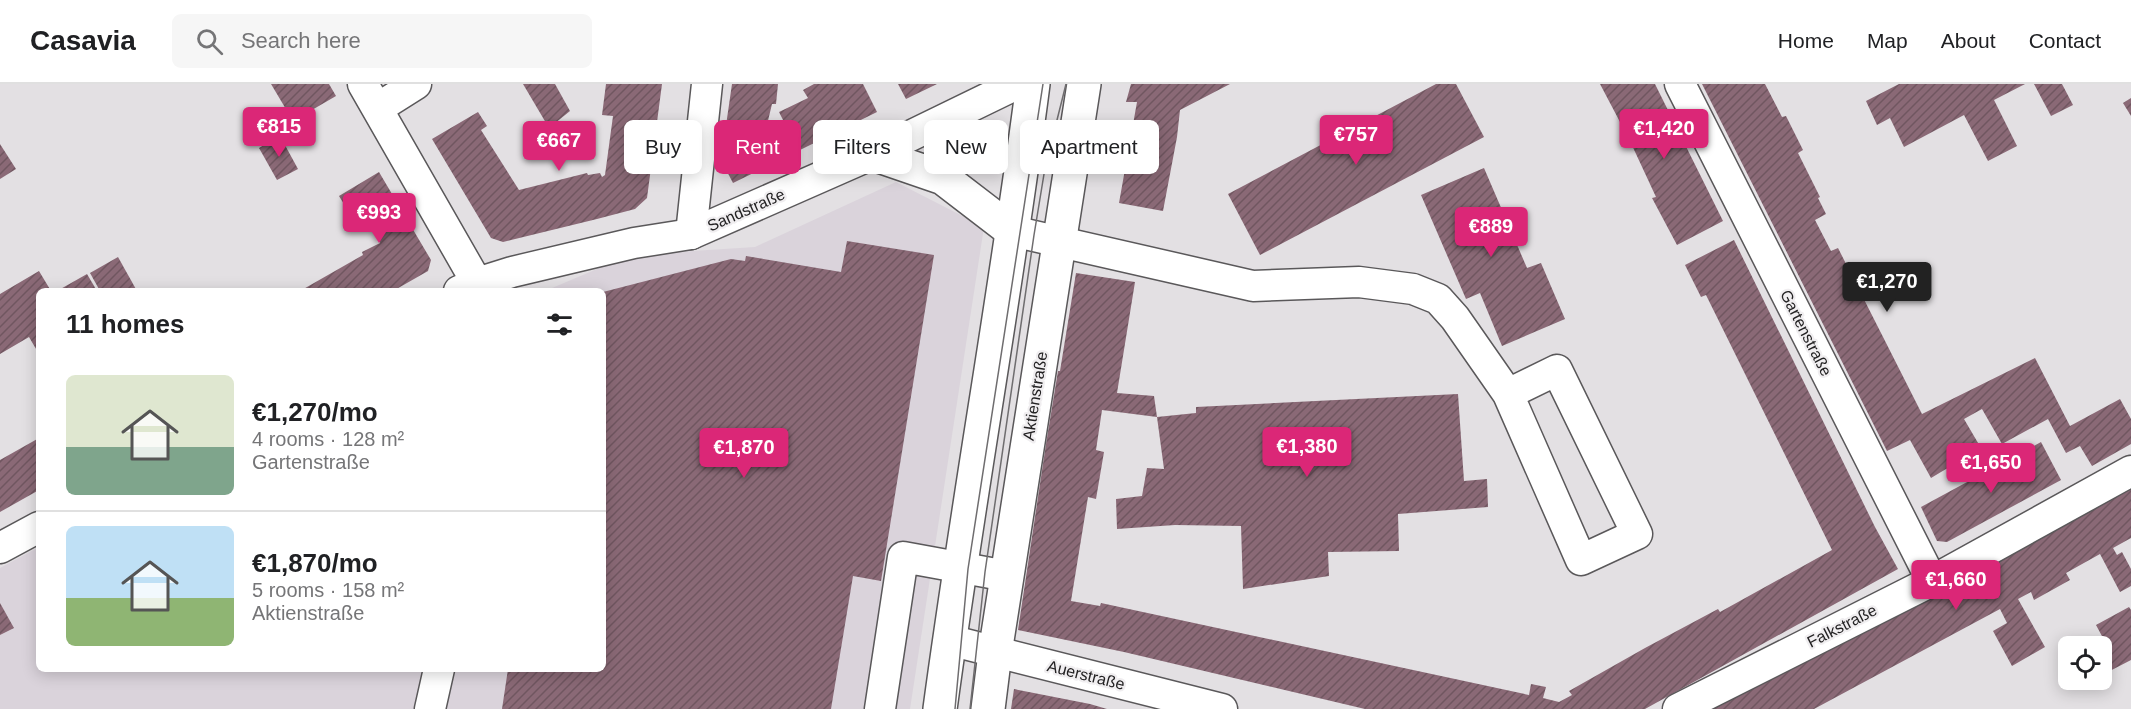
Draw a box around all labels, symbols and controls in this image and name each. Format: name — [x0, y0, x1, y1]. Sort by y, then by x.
search box — [172, 14, 592, 68]
text: Casavia — [30, 25, 136, 56]
icon: search — [193, 25, 226, 58]
text: Search here — [241, 28, 361, 53]
text: Home — [1778, 29, 1834, 52]
text: Map — [1867, 29, 1908, 52]
text: About — [1941, 29, 1996, 52]
text: Contact — [2029, 29, 2101, 52]
pin: €815 — [243, 107, 315, 158]
pin: €1,420 — [1615, 109, 1713, 160]
text: €815 — [257, 115, 301, 137]
pin: €757 — [1320, 115, 1392, 166]
text: €1,420 — [1633, 117, 1695, 139]
chip: Buy — [624, 120, 702, 174]
chip: Rent — [714, 120, 801, 174]
chip: Filters — [813, 120, 912, 174]
chip: New — [924, 120, 1008, 174]
chip: Apartment — [1020, 120, 1159, 174]
pin: €667 — [523, 121, 595, 172]
text: €757 — [1334, 123, 1378, 145]
text: €667 — [537, 129, 581, 151]
street label: Sandstraße — [705, 185, 787, 235]
pin: €993 — [343, 193, 415, 244]
text: €993 — [357, 201, 401, 223]
pin: €889 — [1455, 207, 1527, 258]
text: €889 — [1469, 215, 1513, 237]
pin: €1,270 — [1838, 262, 1936, 313]
text: €1,270 — [1856, 270, 1918, 292]
street label: Gartenstraße — [1777, 287, 1835, 379]
icon: filters — [543, 308, 576, 341]
text: 11 homes — [66, 309, 185, 339]
street label: Aktienstraße — [1020, 350, 1050, 442]
text: €1,270/mo — [252, 397, 378, 427]
icon: home — [114, 399, 186, 471]
pin: €1,380 — [1258, 427, 1356, 478]
text: 4 rooms · 128 m² — [252, 428, 404, 450]
pin: €1,870 — [695, 428, 793, 479]
text: €1,380 — [1276, 435, 1338, 457]
text: €1,870 — [713, 436, 775, 458]
pin: €1,650 — [1942, 443, 2040, 494]
text: Gartenstraße — [252, 451, 370, 473]
text: €1,650 — [1960, 451, 2022, 473]
text: €1,870/mo — [252, 548, 378, 578]
icon: home — [114, 550, 186, 622]
pin: €1,660 — [1907, 560, 2005, 611]
text: €1,660 — [1925, 568, 1987, 590]
text: 5 rooms · 158 m² — [252, 579, 404, 601]
street label: Falkstraße — [1804, 601, 1880, 651]
text: Aktienstraße — [252, 602, 364, 624]
map controls — [2058, 636, 2112, 690]
button: locate — [2058, 636, 2112, 690]
street label: Auerstraße — [1046, 657, 1127, 693]

